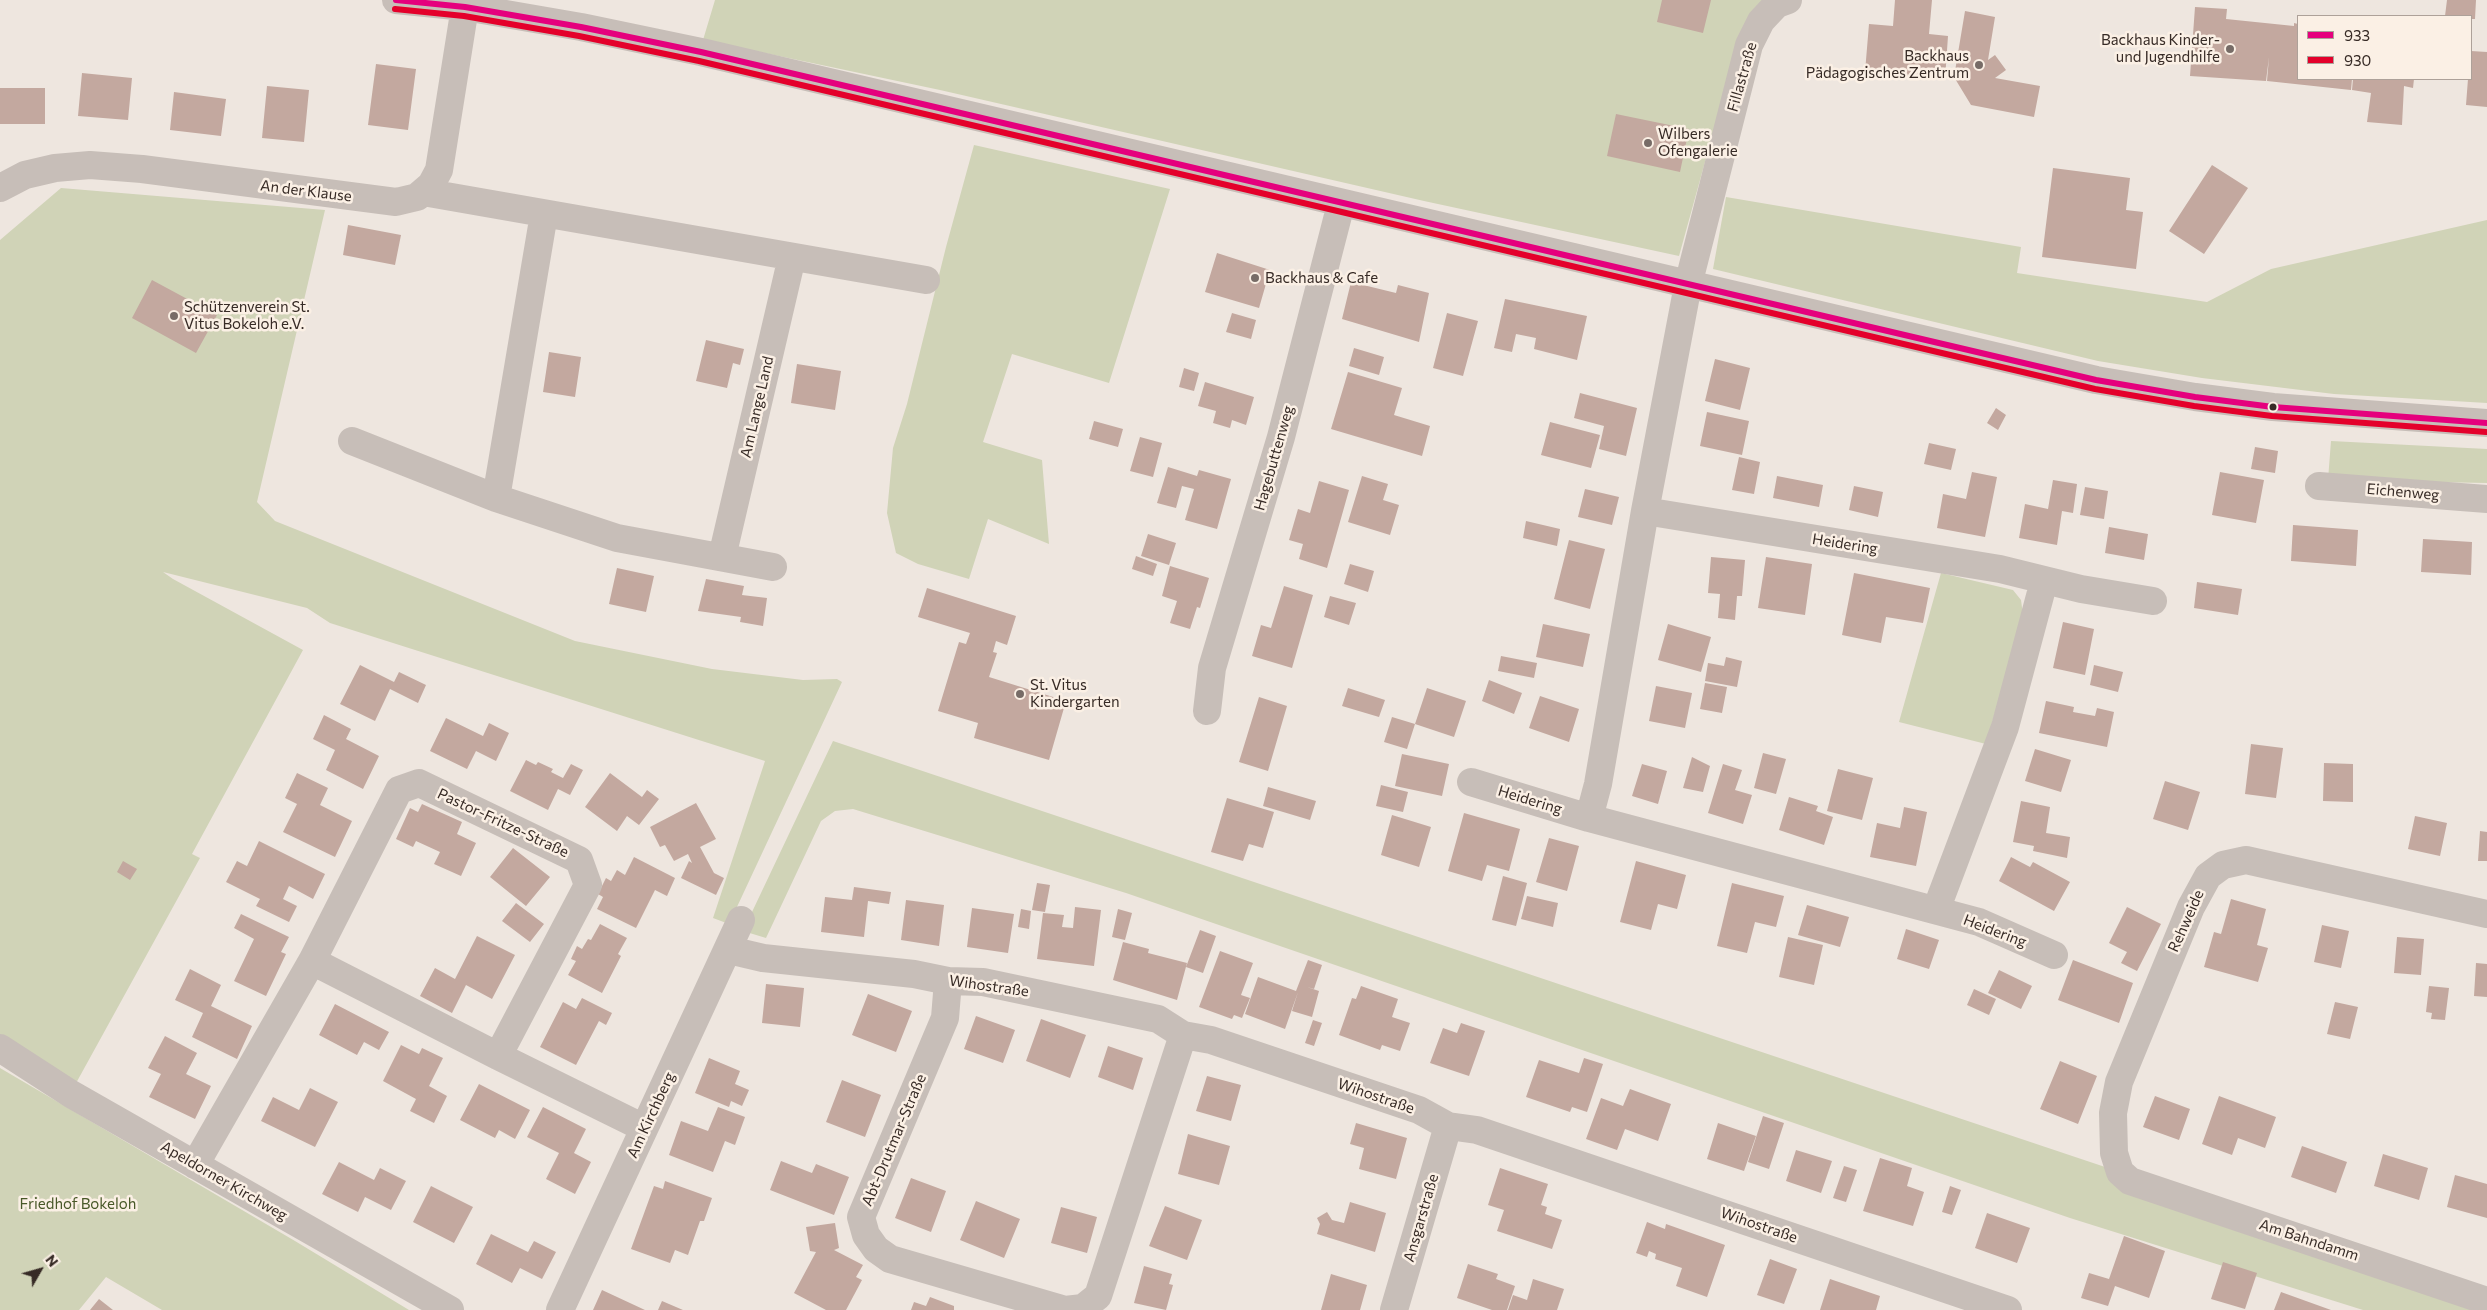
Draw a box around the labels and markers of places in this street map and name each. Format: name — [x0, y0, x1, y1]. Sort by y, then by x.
place label: Backhaus Kinder- und Jugendhilfe — [2101, 31, 2220, 66]
marker: Backhaus Kinder- und Jugendhilfe — [2224, 43, 2236, 55]
place label: Backhaus Pädagogisches Zentrum — [1806, 47, 1969, 82]
marker: Backhaus Pädagogisches Zentrum — [1973, 59, 1985, 71]
place label: Wilbers Ofengalerie — [1658, 125, 1738, 160]
marker: Wilbers Ofengalerie — [1642, 137, 1654, 149]
place label: Backhaus & Cafe — [1265, 269, 1378, 287]
marker: Backhaus & Cafe — [1249, 272, 1261, 284]
place label: Schützenverein St. Vitus Bokeloh e.V. — [184, 298, 310, 333]
marker: Schützenverein St. Vitus Bokeloh e.V. — [168, 310, 180, 322]
unlabelled marker — [2268, 402, 2278, 412]
place label: St. Vitus Kindergarten — [1030, 676, 1119, 711]
marker: St. Vitus Kindergarten — [1014, 688, 1026, 700]

